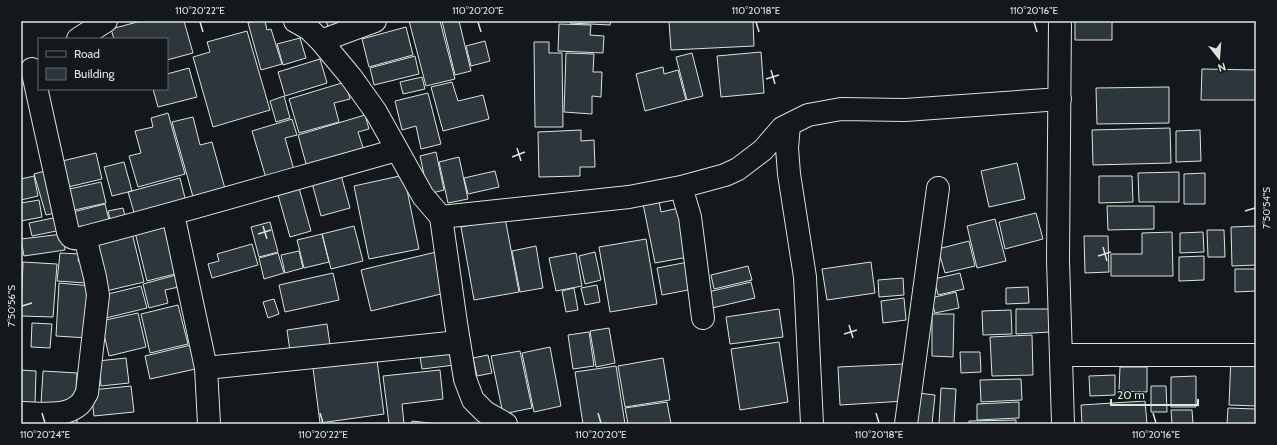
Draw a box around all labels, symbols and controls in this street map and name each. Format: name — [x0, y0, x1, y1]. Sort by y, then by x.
text: 110°20'22"E — [175, 4, 225, 17]
text: 110°20'20"E — [452, 4, 504, 17]
text: 110°20'18"E — [732, 4, 781, 17]
text: 110°20'16"E — [1010, 4, 1058, 17]
legend — [38, 38, 168, 90]
north arrow — [1199, 38, 1239, 78]
text: Road — [74, 46, 100, 61]
text: N — [1216, 60, 1228, 75]
text: Building — [74, 66, 116, 81]
text: 7°50'54"S — [1260, 187, 1273, 229]
text: 7°50'56"S — [5, 285, 18, 327]
scale bar — [1111, 381, 1198, 407]
text: 20 m — [1117, 387, 1145, 402]
text: 110°20'24"E — [20, 428, 70, 441]
text: 110°20'22"E — [298, 428, 348, 441]
text: 110°20'20"E — [575, 428, 627, 441]
text: 110°20'18"E — [855, 428, 904, 441]
text: 110°20'16"E — [1132, 428, 1180, 441]

